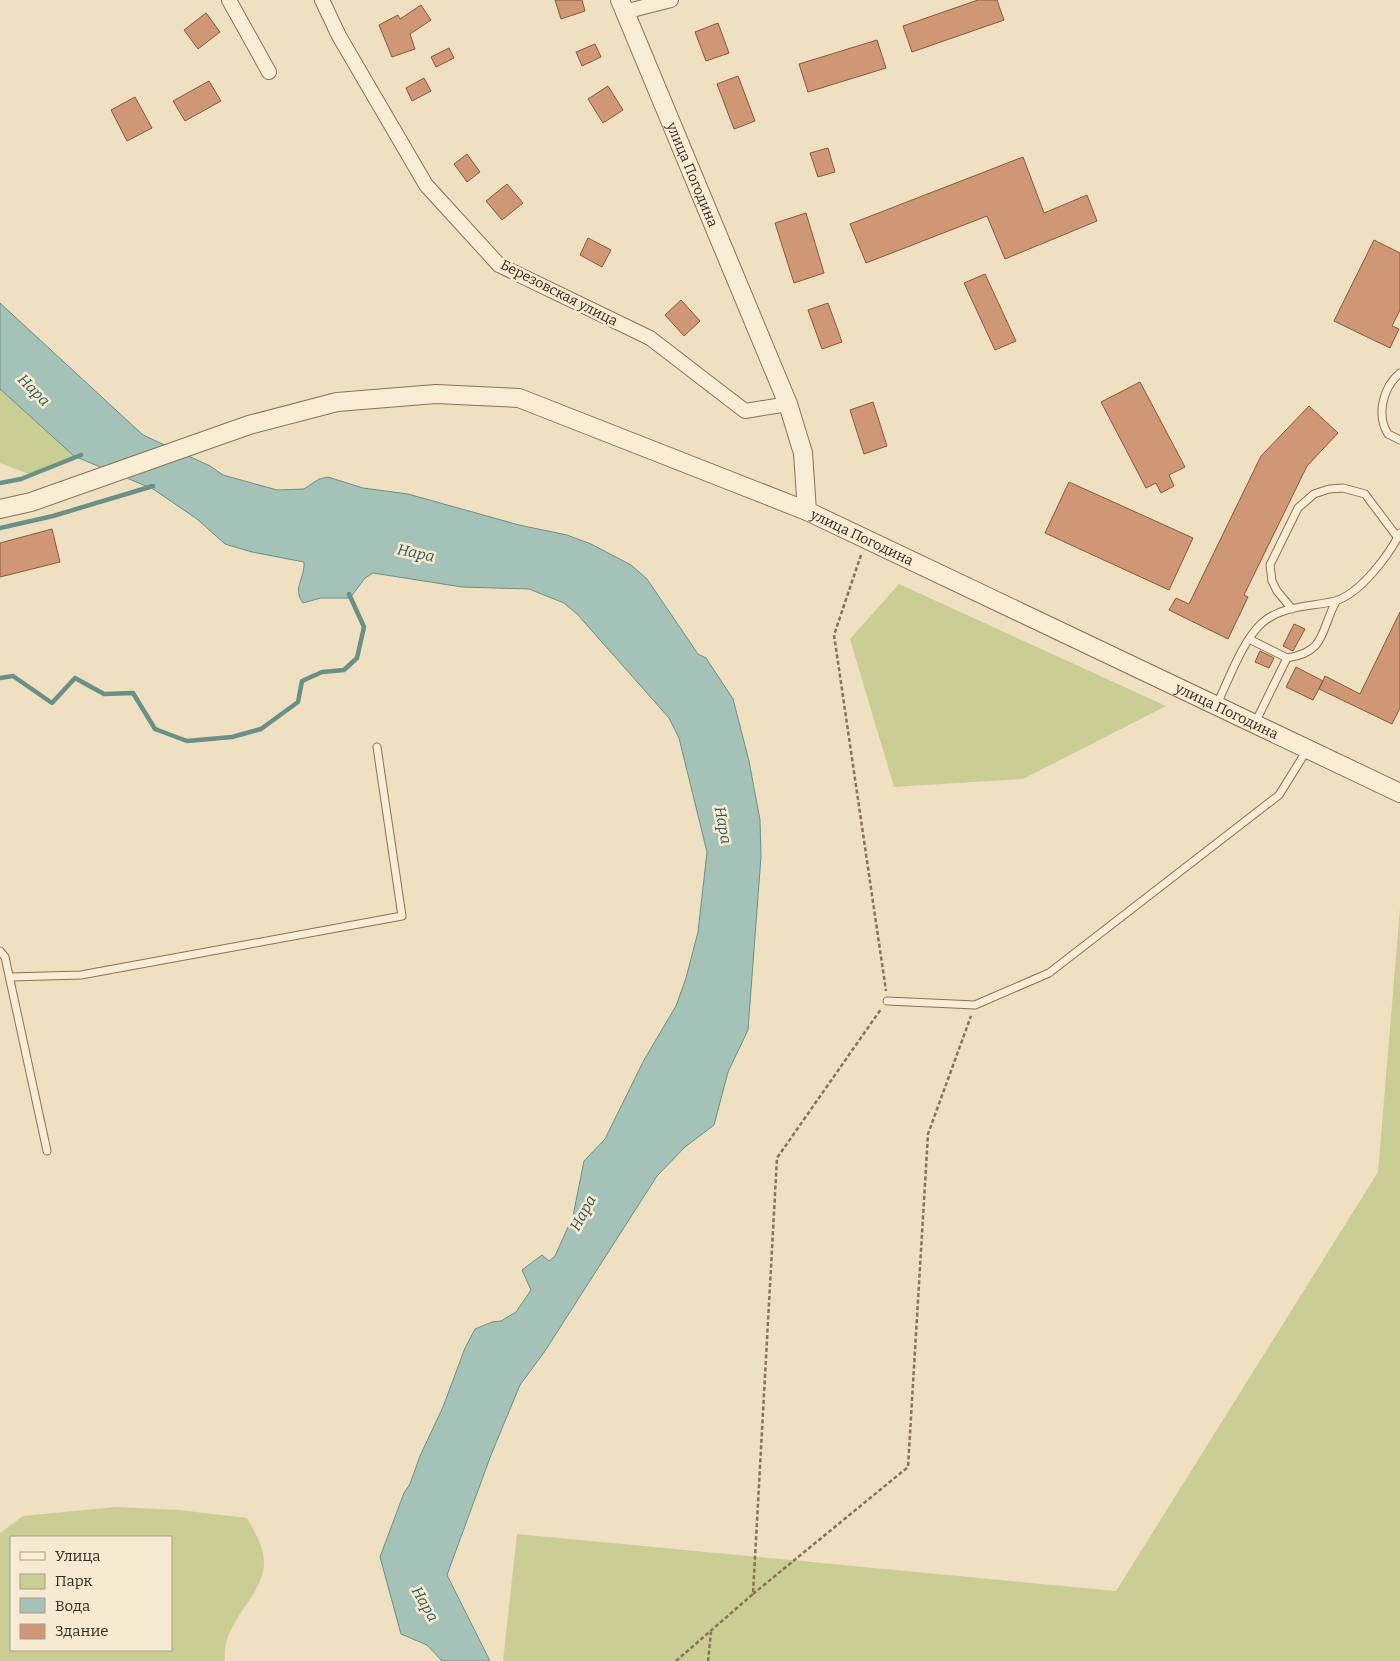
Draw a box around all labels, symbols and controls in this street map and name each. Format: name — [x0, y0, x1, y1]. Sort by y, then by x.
street label: улица Погодина — [663, 119, 722, 230]
street label: Березовская улица — [498, 256, 621, 330]
water label: Нара — [14, 370, 54, 410]
street label: улица Погодина — [807, 505, 917, 569]
water label: Нара — [396, 540, 436, 566]
street label: улица Погодина — [1172, 679, 1281, 743]
water label: Нара — [711, 805, 735, 845]
water label: Нара — [566, 1192, 600, 1234]
legend — [10, 1536, 172, 1651]
text: Улица — [55, 1547, 101, 1565]
text: Парк — [55, 1572, 93, 1590]
water label: Нара — [408, 1583, 442, 1625]
text: Вода — [55, 1597, 90, 1615]
text: Здание — [55, 1622, 109, 1640]

